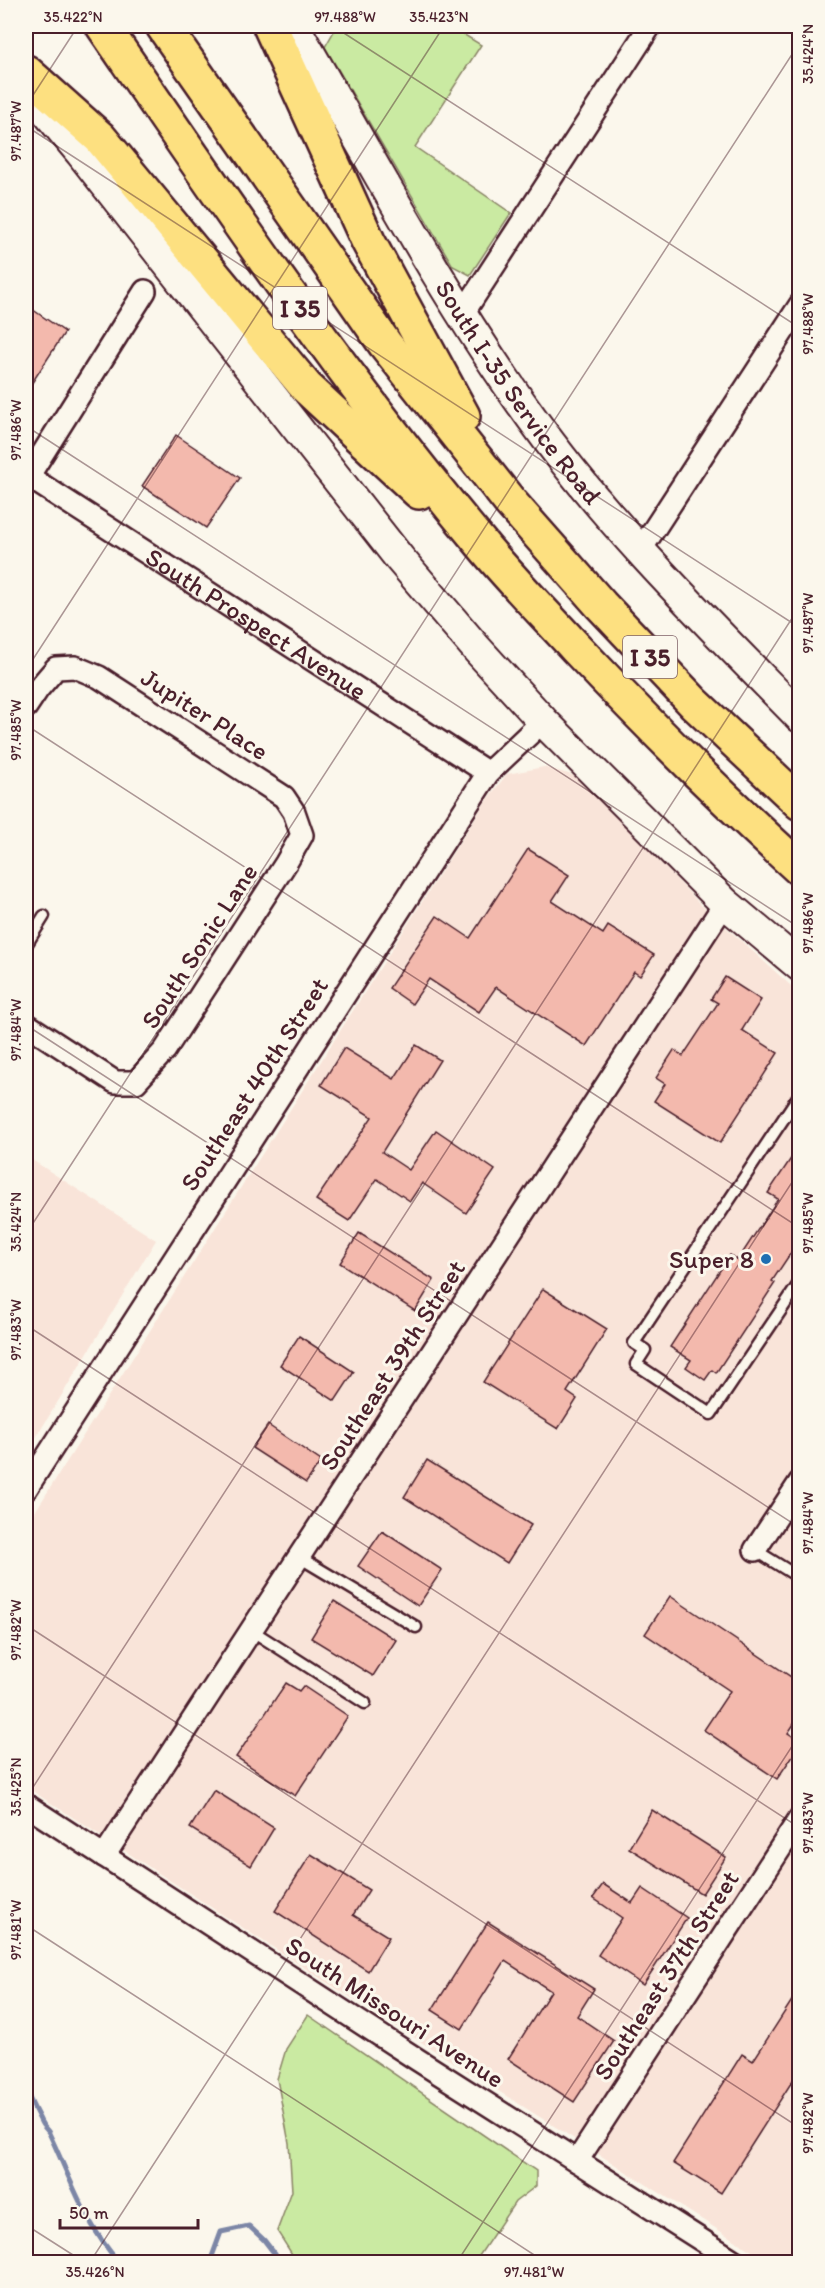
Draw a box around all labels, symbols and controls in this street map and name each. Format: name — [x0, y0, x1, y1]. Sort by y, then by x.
text: 35.422°N — [43, 8, 103, 26]
text: 97.488°W — [314, 8, 376, 26]
text: 35.423°N — [409, 8, 469, 26]
text: 35.424°N — [799, 24, 817, 84]
text: 97.487°W — [7, 100, 25, 161]
street label: South I-35 Service Road — [429, 274, 609, 512]
road number: I 35 — [273, 287, 327, 329]
text: 97.488°W — [799, 293, 817, 355]
text: 97.486°W — [7, 399, 25, 461]
street label: South Prospect Avenue — [140, 540, 373, 707]
text: 97.487°W — [799, 592, 817, 653]
road number: I 35 — [623, 636, 677, 678]
street label: Jupiter Place — [135, 661, 275, 767]
text: 97.485°W — [7, 699, 25, 761]
street label: South Sonic Lane — [134, 857, 264, 1035]
text: 97.486°W — [799, 892, 817, 954]
street label: Southeast 40th Street — [173, 971, 335, 1197]
text: 97.484°W — [7, 999, 25, 1061]
text: 35.424°N — [7, 1192, 25, 1252]
text: 97.485°W — [799, 1192, 817, 1254]
place label: Super 8 — [669, 1243, 754, 1275]
marker: Super 8 — [759, 1252, 773, 1266]
street label: Southeast 39th Street — [312, 1254, 472, 1476]
text: 97.483°W — [7, 1299, 25, 1361]
text: 97.484°W — [799, 1492, 817, 1554]
text: 97.482°W — [7, 1599, 25, 1661]
text: 35.425°N — [7, 1757, 25, 1817]
text: 97.483°W — [799, 1792, 817, 1854]
street label: Southeast 37th Street — [586, 1864, 746, 2086]
text: 97.481°W — [7, 1900, 25, 1960]
street label: South Missouri Avenue — [280, 1929, 510, 2095]
text: 97.482°W — [799, 2092, 817, 2154]
scale bar — [60, 2192, 198, 2230]
text: 50 m — [69, 2202, 109, 2224]
text: 35.426°N — [65, 2263, 125, 2281]
text: 97.481°W — [504, 2263, 564, 2281]

